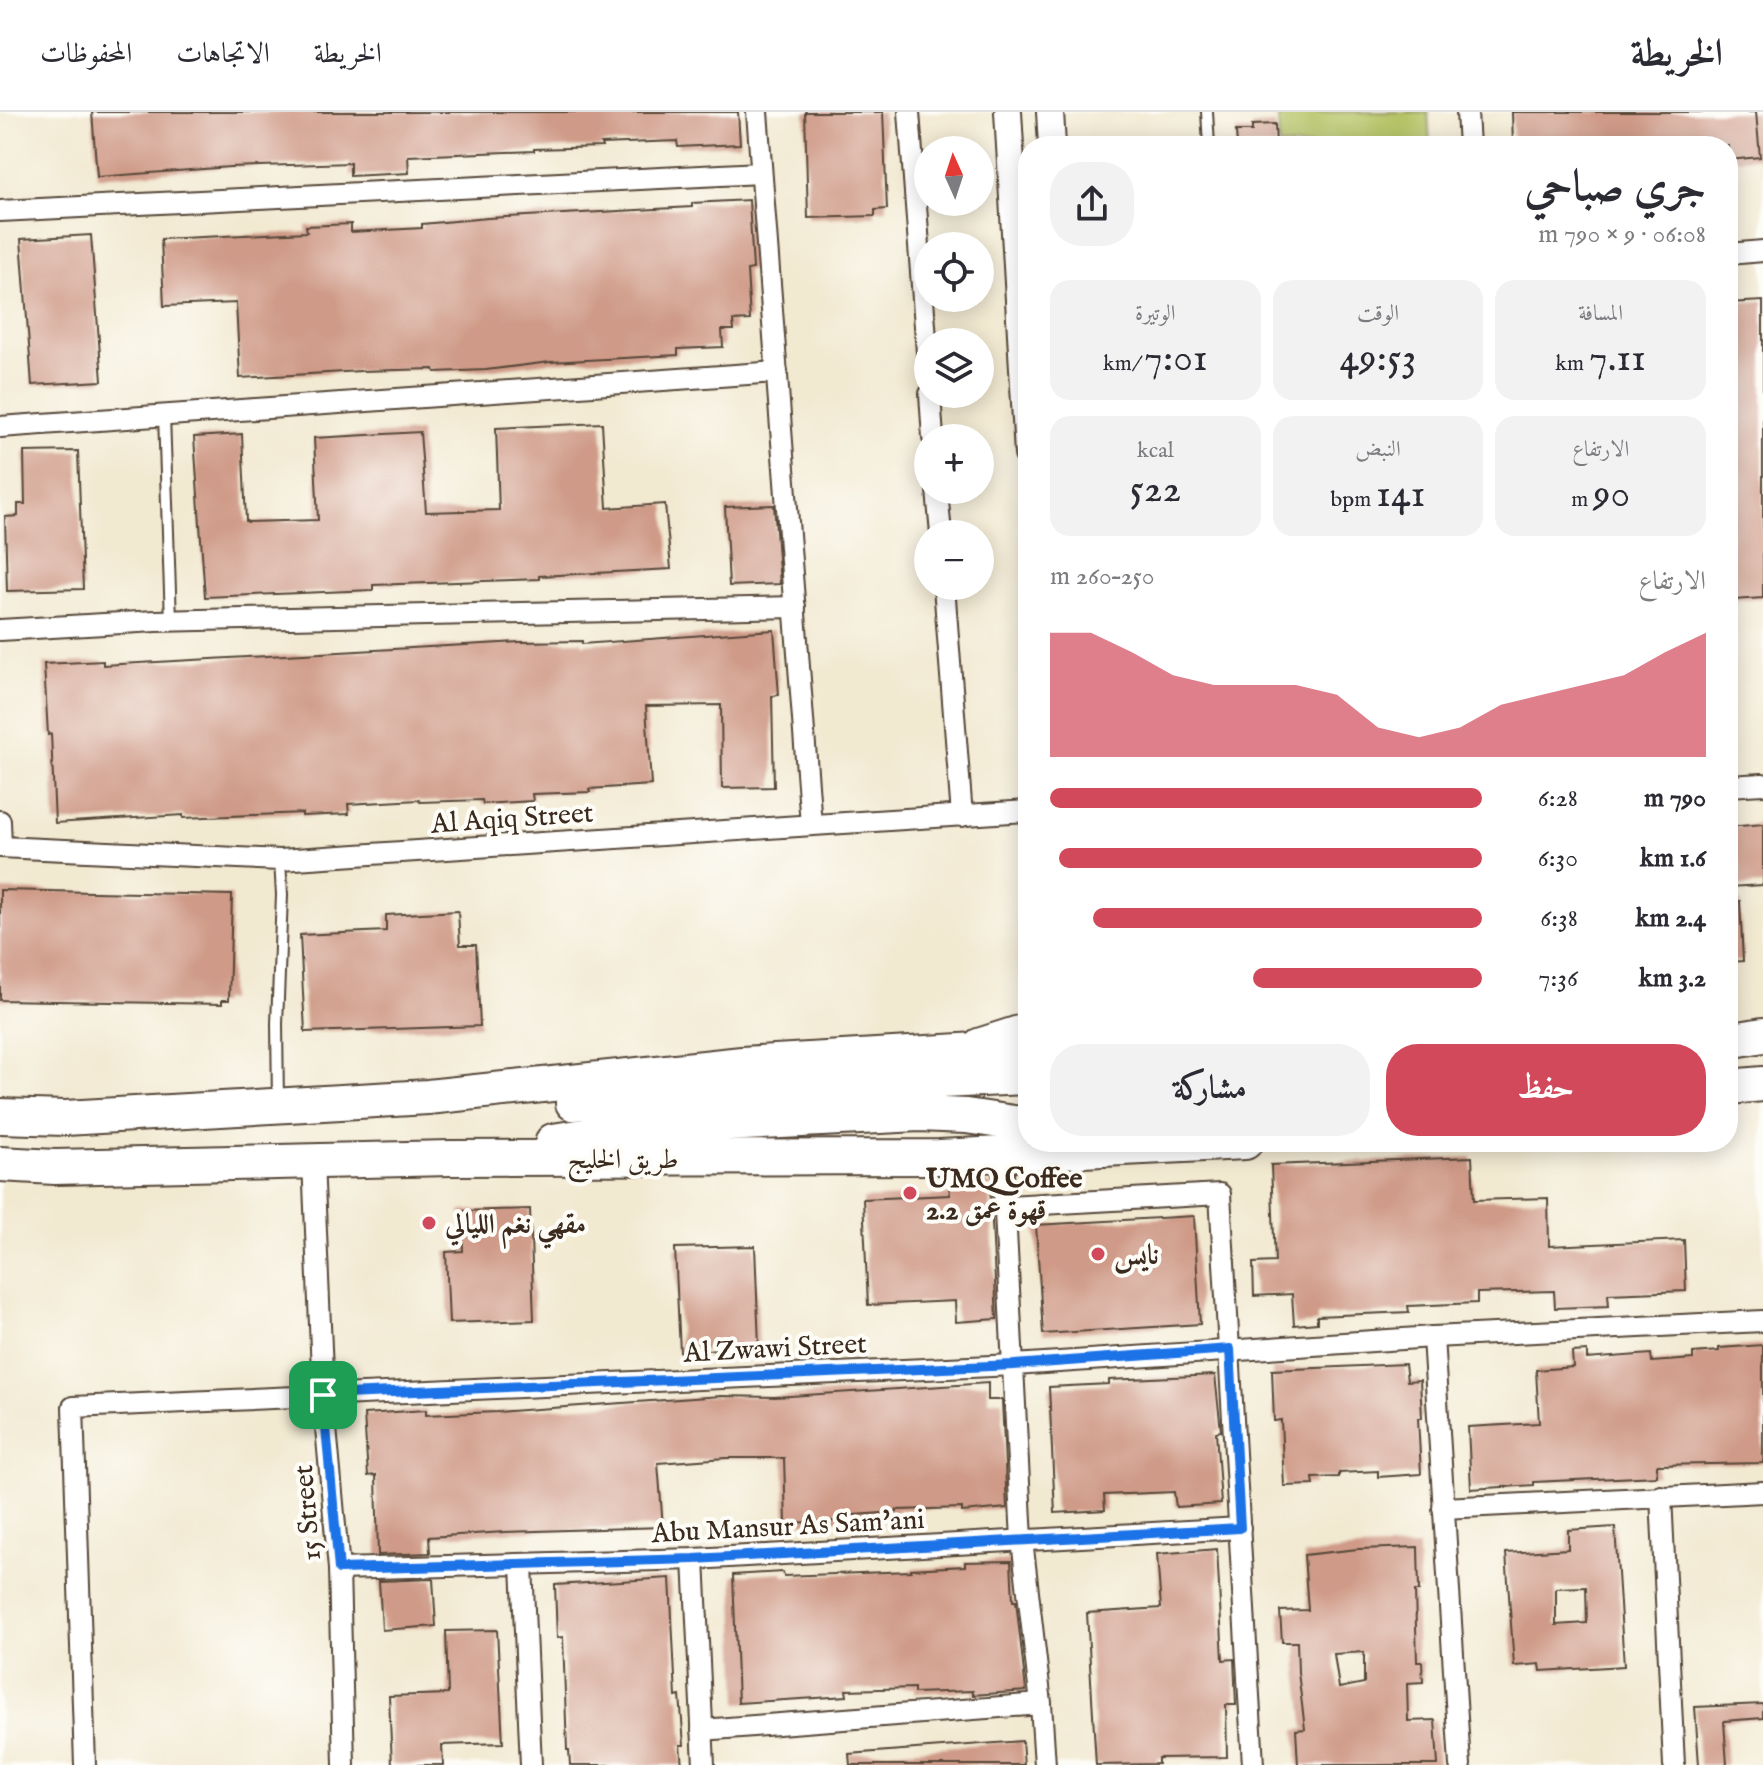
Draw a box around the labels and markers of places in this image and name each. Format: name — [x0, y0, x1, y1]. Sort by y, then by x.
place label: UMQ Coffee 2.2 قهوة عمق — [926, 1162, 1082, 1229]
marker: UMQ Coffee 2.2 قهوة عمق — [901, 1184, 919, 1202]
place label: مقهي نغم الليالي — [444, 1208, 586, 1249]
marker: مقهي نغم الليالي — [420, 1214, 438, 1232]
place label: نايس — [1114, 1239, 1159, 1274]
marker: نايس — [1089, 1245, 1107, 1263]
pin — [289, 1361, 357, 1429]

